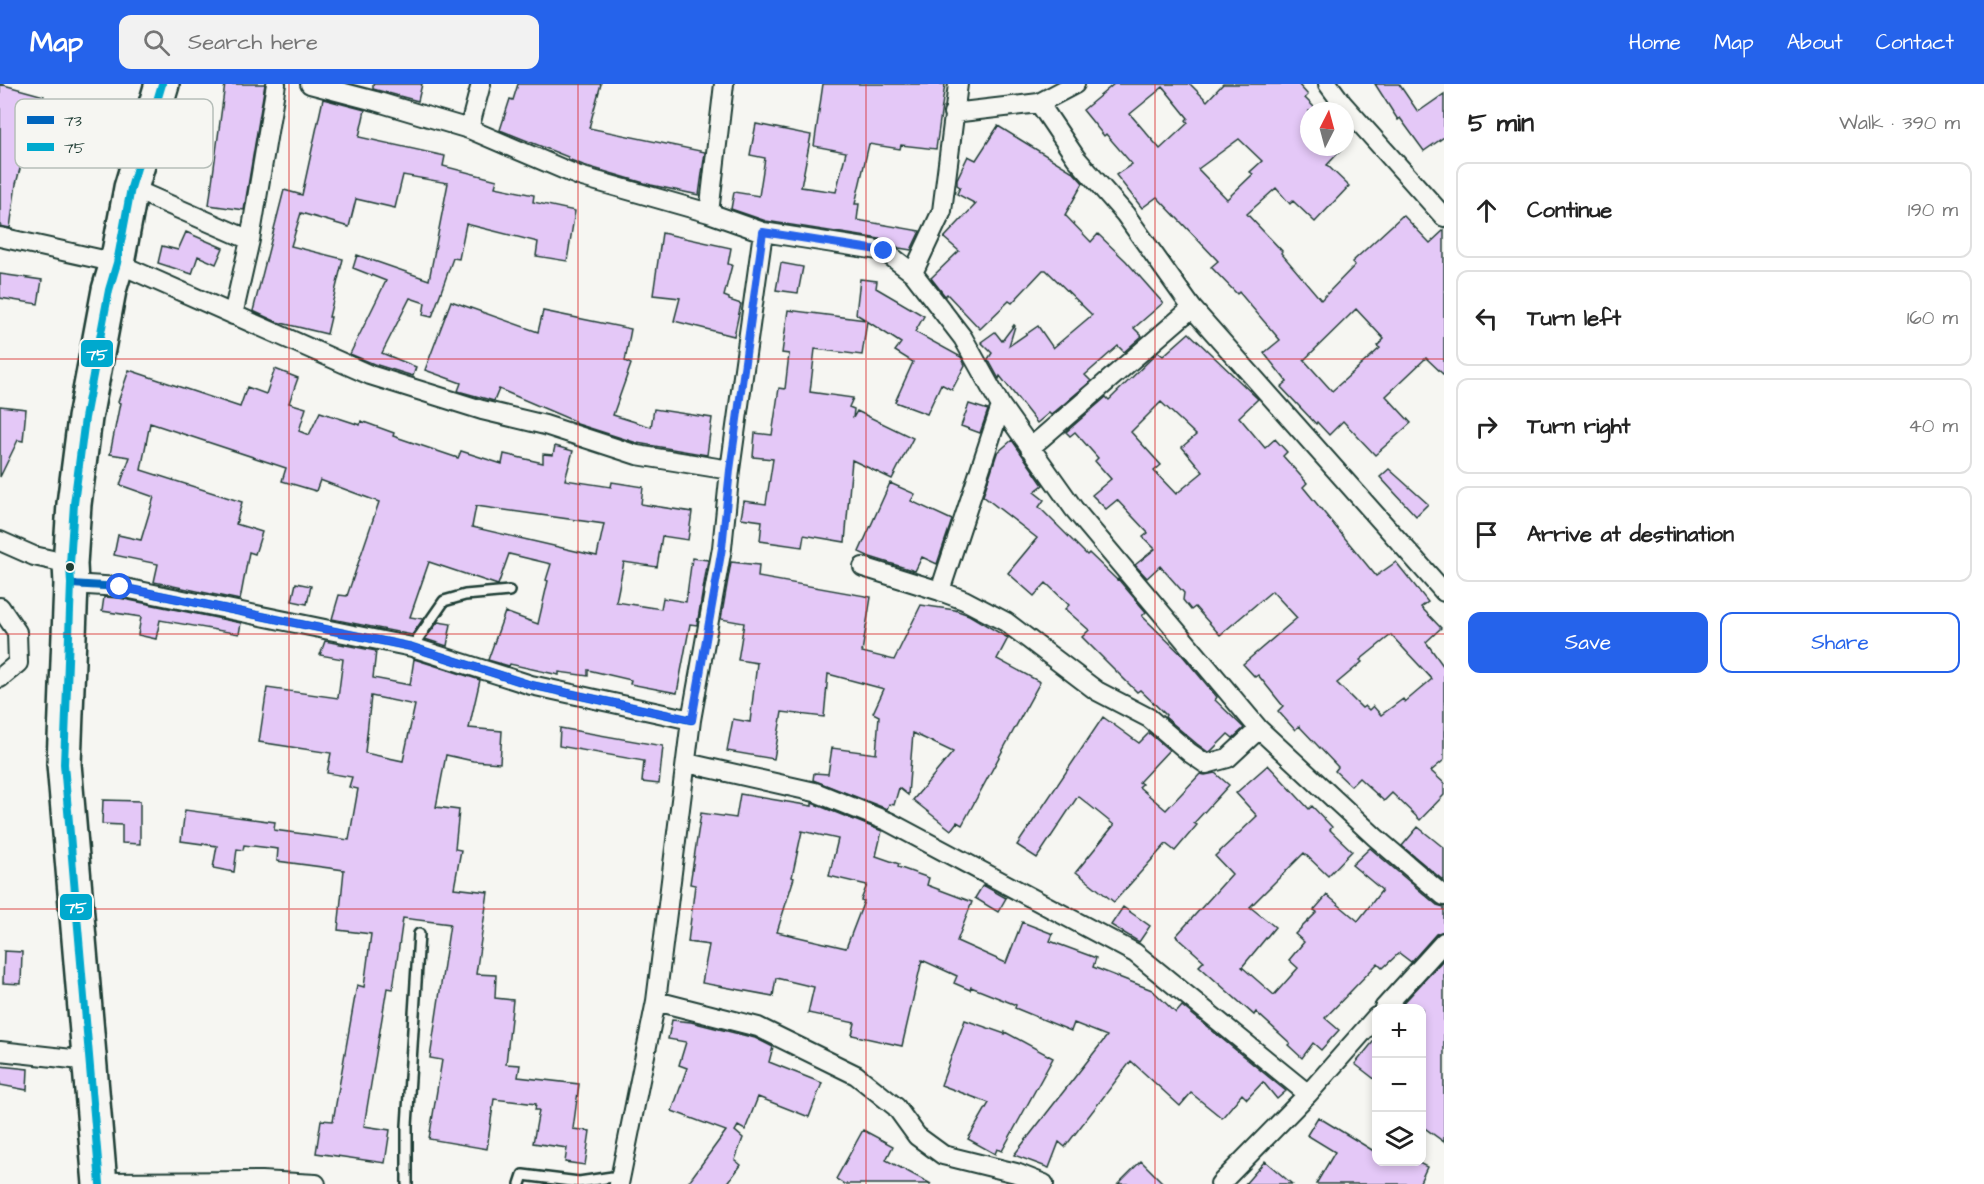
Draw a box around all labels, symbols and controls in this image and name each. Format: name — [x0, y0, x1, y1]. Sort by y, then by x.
search box — [119, 15, 539, 69]
text: Map — [30, 23, 83, 62]
icon: search — [140, 26, 173, 59]
text: Search here — [188, 27, 318, 58]
text: Home — [1629, 28, 1681, 57]
text: Map — [1714, 28, 1754, 57]
text: About — [1787, 28, 1843, 57]
text: Contact — [1876, 28, 1954, 57]
legend — [15, 99, 213, 168]
north arrow — [1300, 102, 1354, 156]
text: 5 min — [1468, 105, 1534, 141]
text: Walk · 390 m — [1839, 109, 1960, 137]
text: 73 — [64, 110, 82, 132]
text: 75 — [64, 137, 86, 159]
icon: ahead — [1470, 194, 1503, 227]
text: Continue — [1527, 195, 1612, 226]
text: 190 m — [1908, 196, 1958, 224]
route end — [870, 237, 896, 263]
icon: left — [1470, 302, 1503, 335]
text: Turn left — [1527, 303, 1621, 334]
text: 160 m — [1907, 304, 1958, 332]
line badge: 75 — [80, 339, 114, 368]
text: 75 — [85, 344, 108, 366]
icon: right — [1470, 410, 1503, 443]
text: Turn right — [1527, 411, 1630, 442]
text: 40 m — [1908, 412, 1958, 440]
icon: arrive — [1470, 518, 1503, 551]
text: Arrive at destination — [1527, 519, 1734, 550]
unlabelled marker — [64, 561, 76, 573]
route start — [106, 573, 132, 599]
button: Save — [1468, 612, 1708, 673]
button: Share — [1720, 612, 1960, 673]
line badge: 75 — [59, 893, 93, 921]
text: 75 — [64, 897, 87, 919]
map controls — [1372, 1004, 1426, 1166]
button: + — [1372, 1004, 1426, 1058]
button: − — [1372, 1058, 1426, 1112]
button: layers — [1372, 1112, 1426, 1166]

